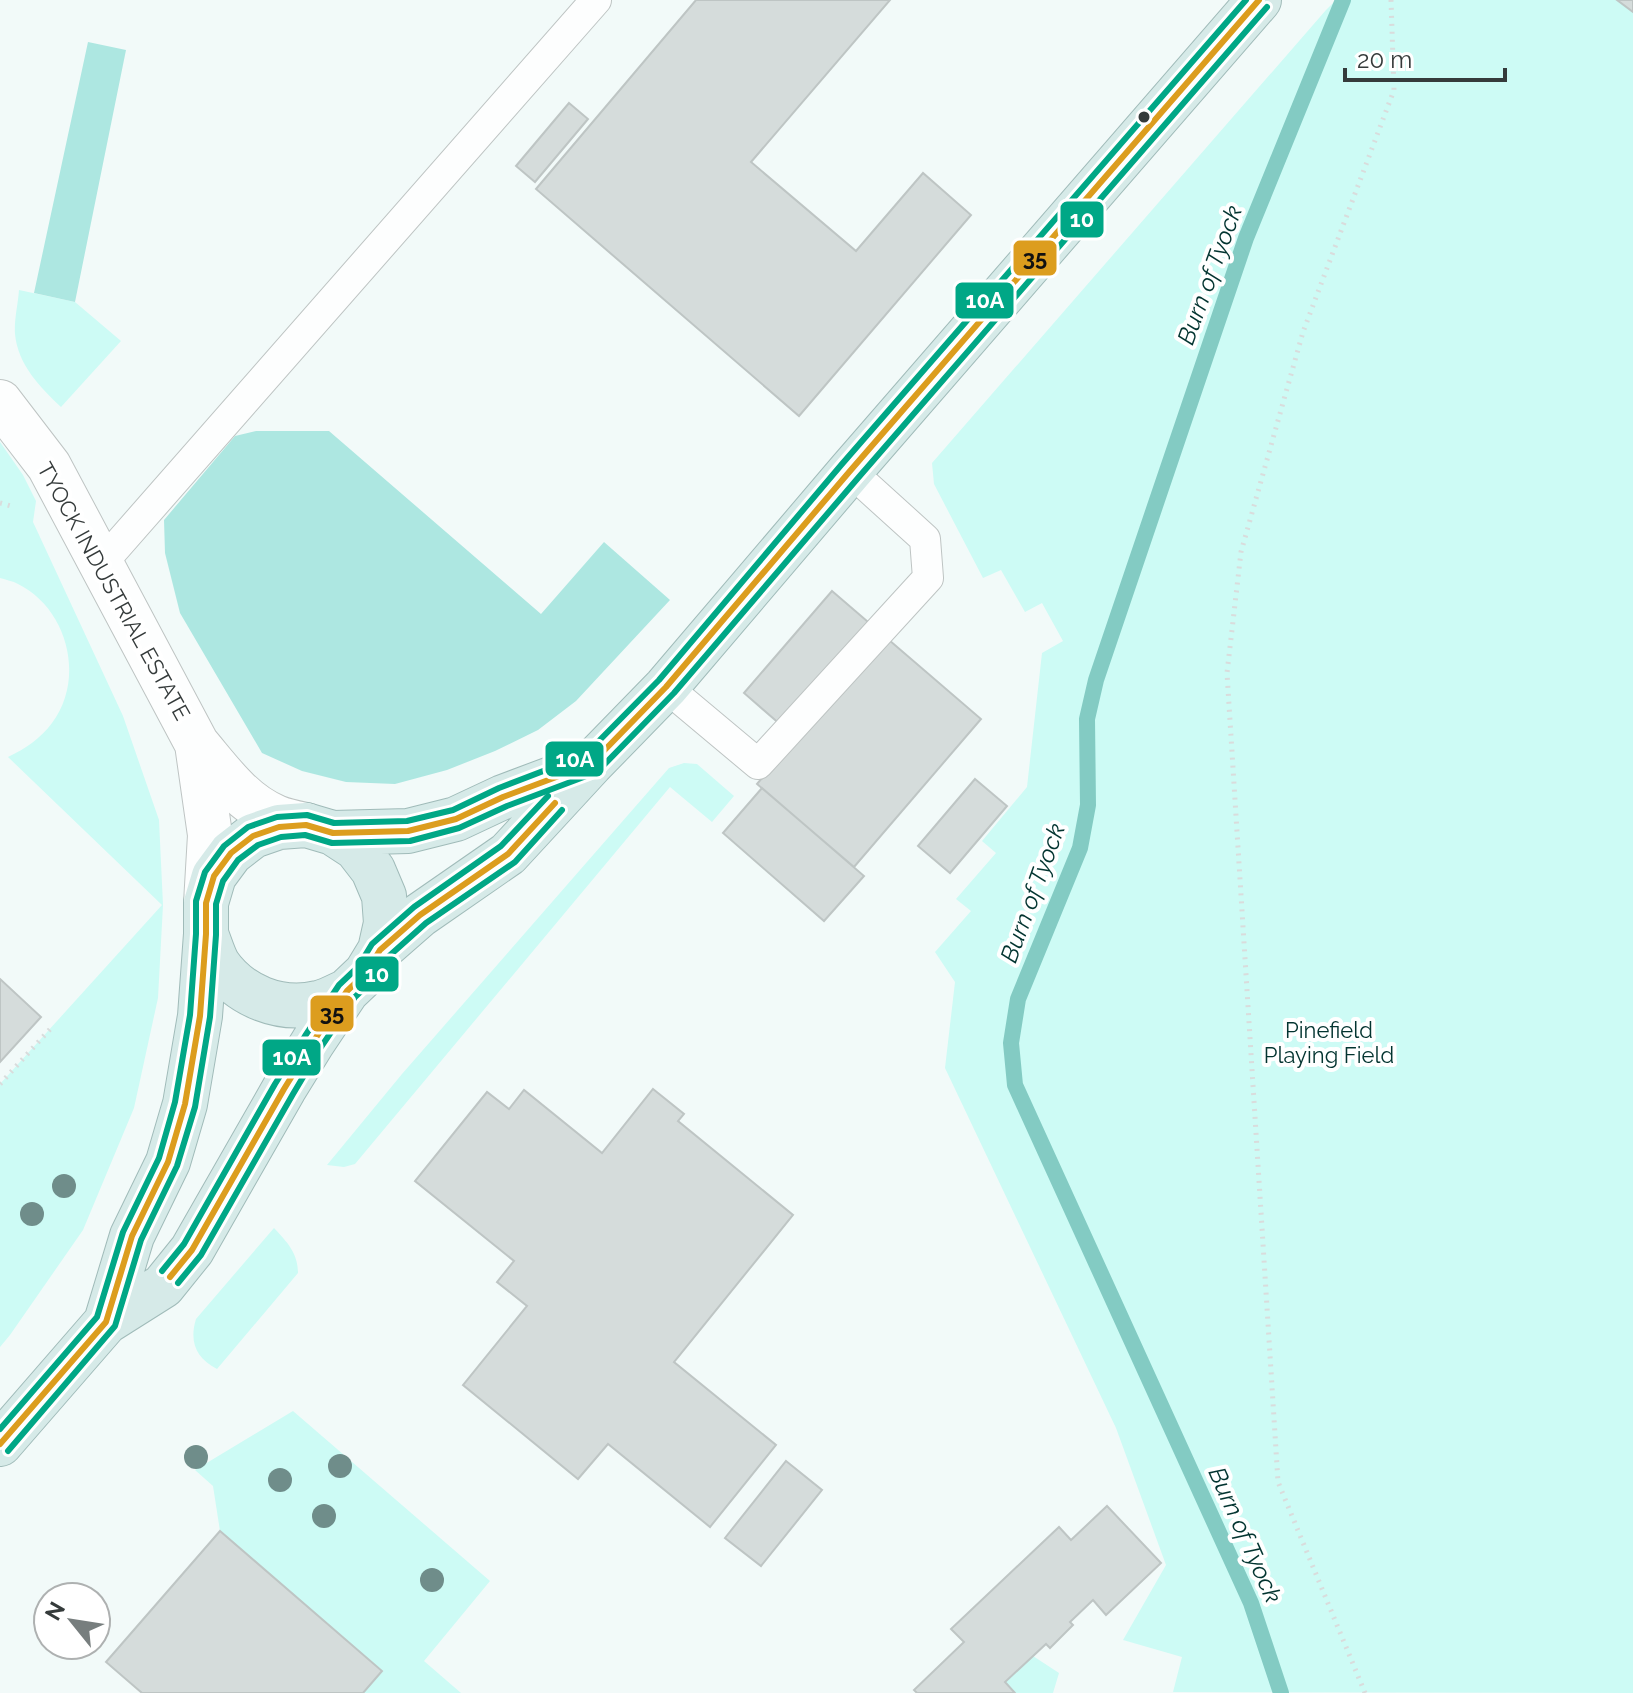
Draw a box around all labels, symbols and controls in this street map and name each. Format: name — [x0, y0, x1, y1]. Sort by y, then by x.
scale bar — [1345, 32, 1505, 82]
text: 20 m — [1357, 45, 1412, 74]
unlabelled marker — [1136, 109, 1152, 125]
line badge: 10 — [1059, 200, 1105, 239]
water label: Burn of Tyock — [1171, 201, 1248, 348]
text: 10 — [1070, 206, 1094, 232]
line badge: 35 — [1012, 239, 1058, 277]
text: 35 — [1023, 245, 1047, 271]
line badge: 10A — [954, 281, 1015, 320]
text: 10A — [966, 287, 1005, 313]
street label: TYOCK INDUSTRIAL ESTATE — [32, 458, 196, 724]
line badge: 10A — [544, 740, 605, 778]
text: 10A — [556, 746, 595, 772]
water label: Burn of Tyock — [994, 819, 1071, 966]
line badge: 10 — [354, 955, 400, 993]
text: 10 — [365, 961, 389, 987]
line badge: 35 — [309, 994, 355, 1033]
text: 35 — [320, 1000, 344, 1026]
park label: Pinefield Playing Field — [1264, 1017, 1394, 1068]
line badge: 10A — [261, 1038, 322, 1077]
text: 10A — [273, 1044, 312, 1070]
water label: Burn of Tyock — [1203, 1462, 1288, 1607]
north arrow — [32, 1581, 112, 1661]
text: N — [39, 1597, 70, 1625]

